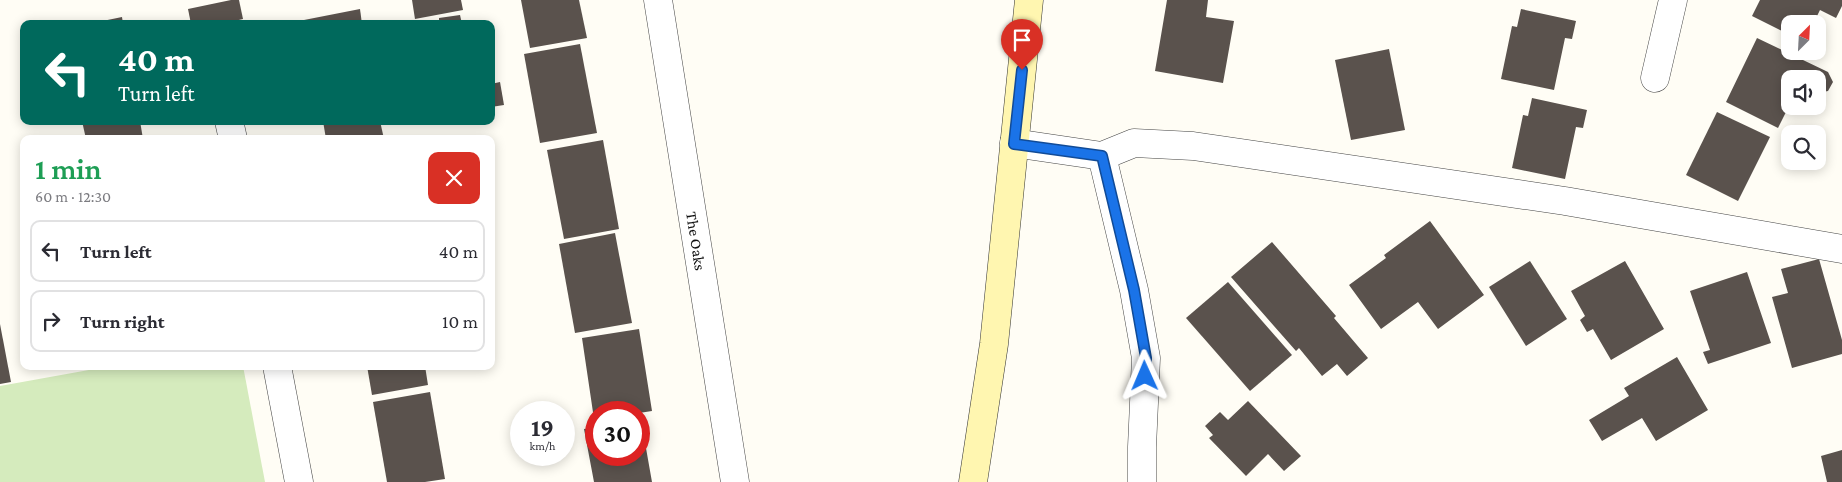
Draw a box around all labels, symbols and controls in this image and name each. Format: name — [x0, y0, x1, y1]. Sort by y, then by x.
north arrow — [1781, 15, 1826, 60]
map controls — [1781, 15, 1826, 170]
pin — [1001, 19, 1043, 70]
icon: arrive — [1008, 26, 1036, 54]
icon: left — [35, 40, 100, 105]
text: 40 m — [118, 40, 195, 79]
button: sound — [1781, 70, 1826, 115]
text: Turn left — [118, 81, 195, 106]
button: search — [1781, 125, 1826, 170]
text: 1 min — [35, 152, 102, 185]
button: close — [428, 152, 480, 204]
text: 60 m · 12:30 — [35, 188, 111, 205]
street label: The Oaks — [683, 210, 709, 272]
icon: left — [37, 237, 65, 265]
text: Turn left — [80, 241, 152, 262]
text: 40 m — [439, 241, 478, 262]
icon: right — [37, 307, 65, 335]
text: Turn right — [80, 311, 165, 332]
text: 10 m — [442, 311, 478, 332]
position arrow — [1118, 349, 1170, 401]
speed limit sign: 30 — [585, 401, 650, 466]
text: 19 — [531, 414, 554, 441]
text: km/h — [530, 439, 555, 453]

